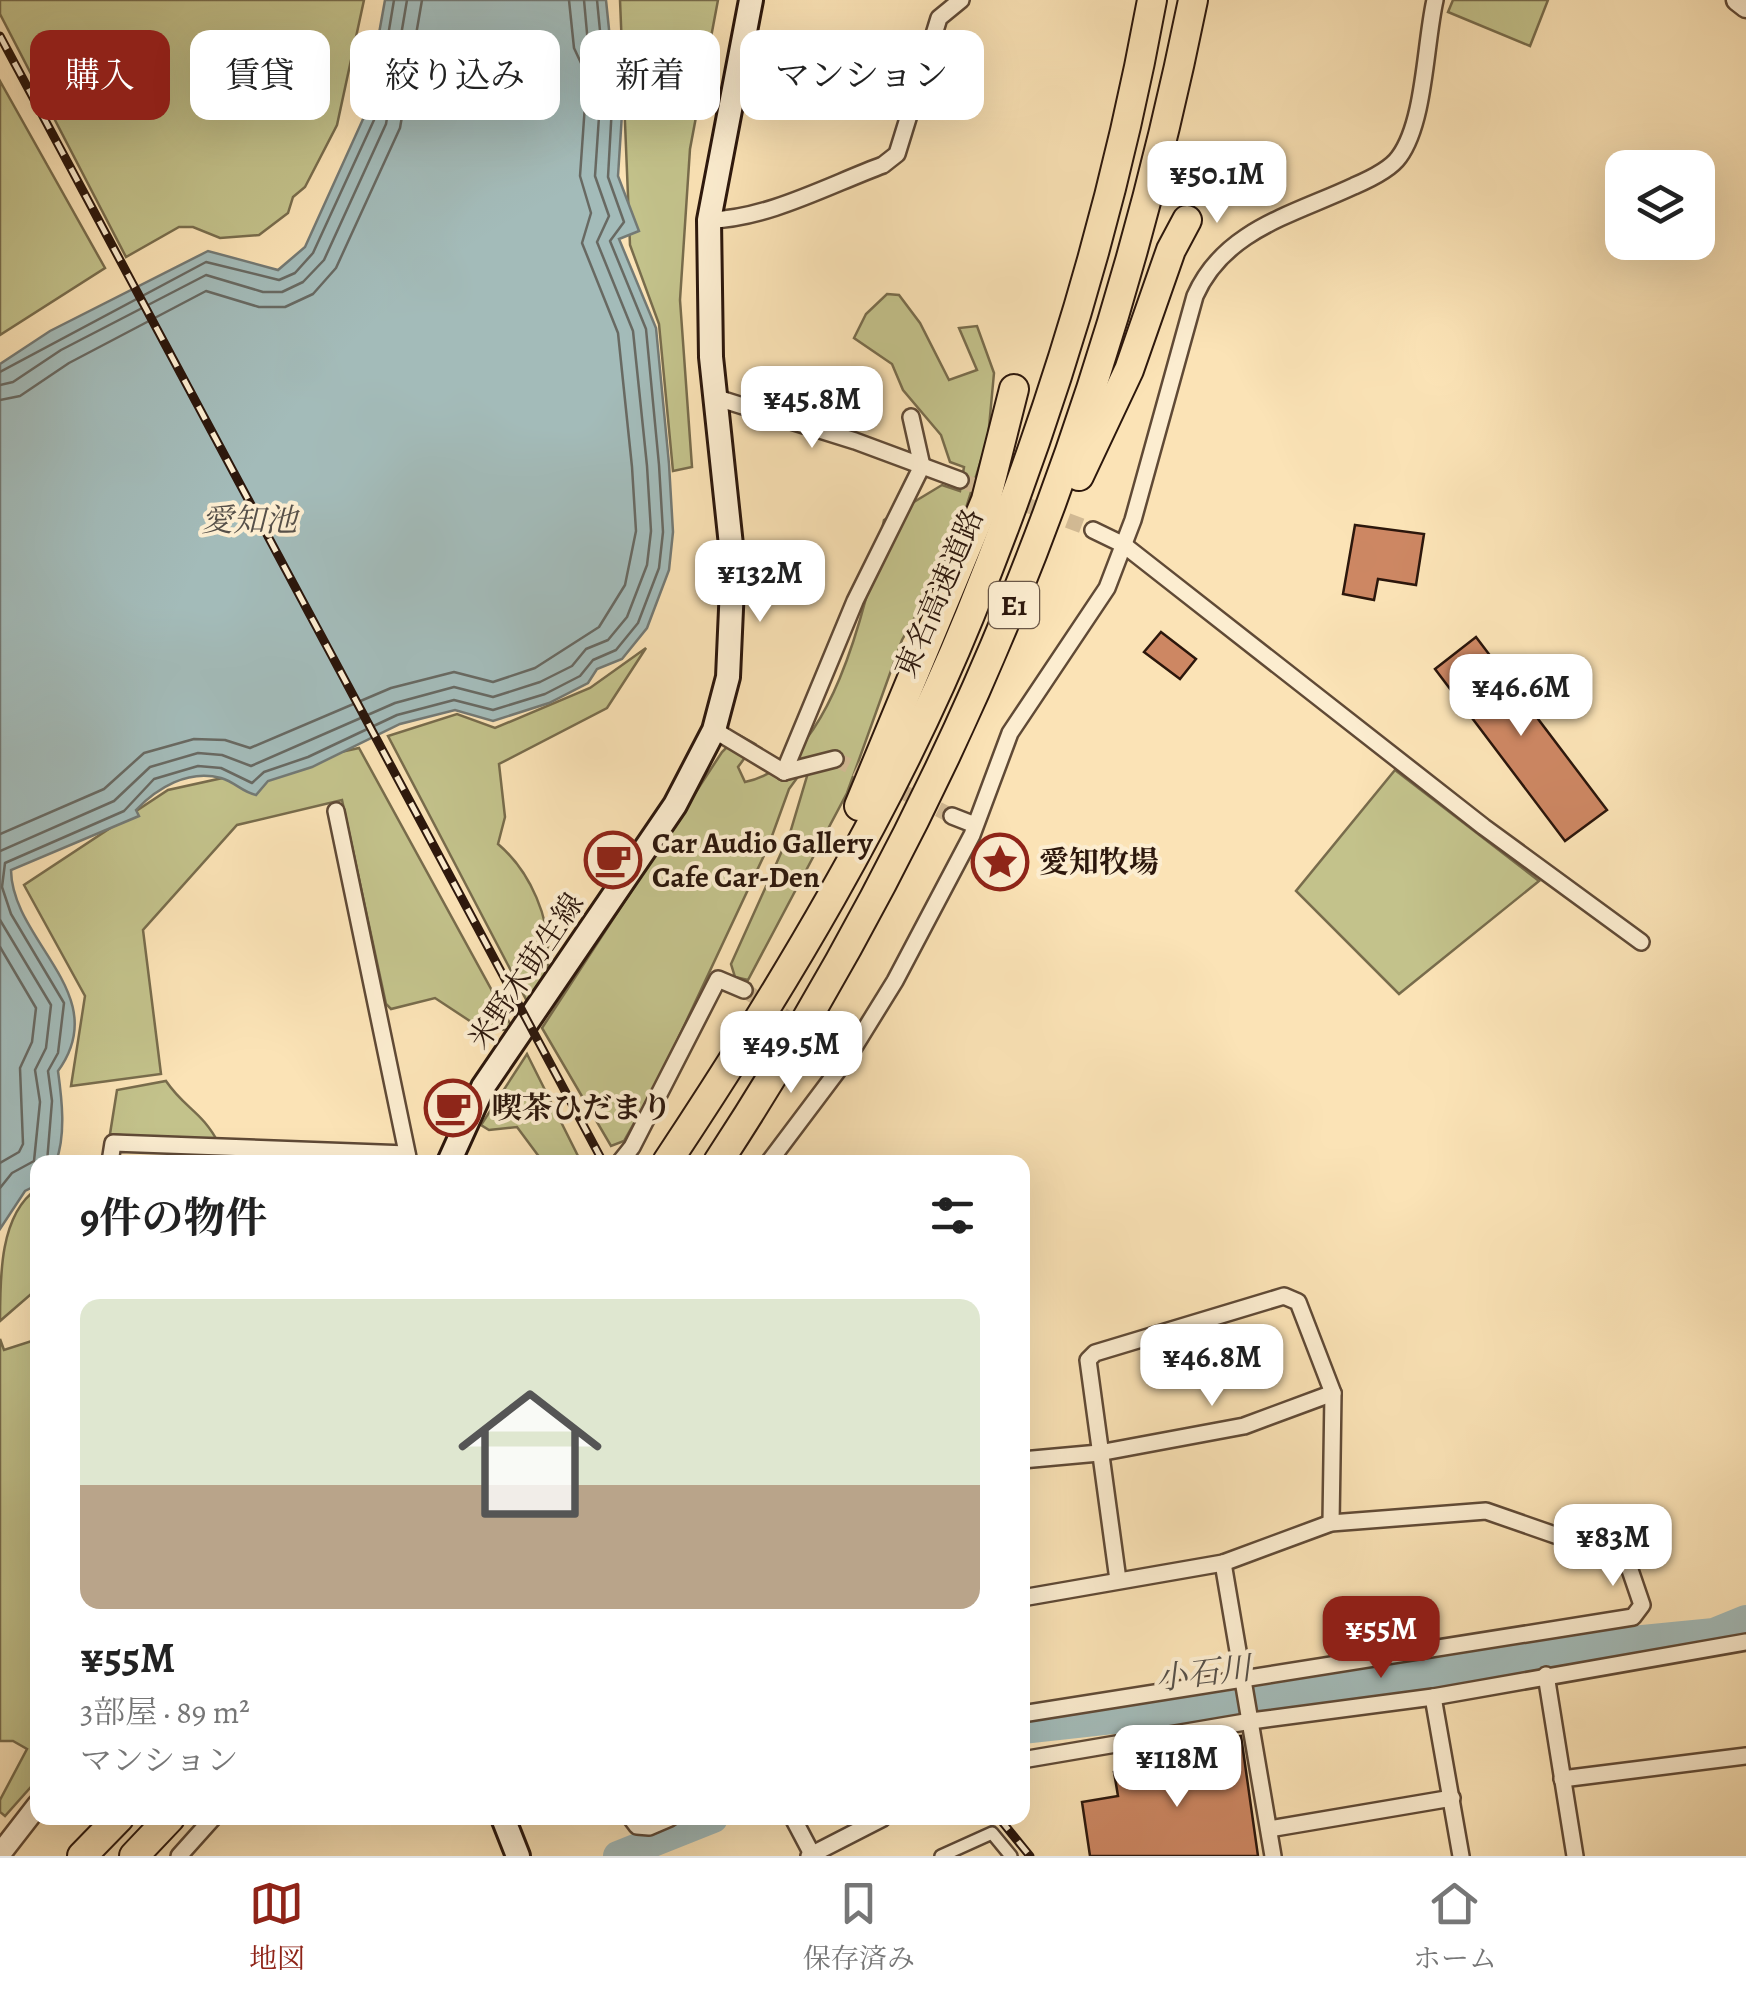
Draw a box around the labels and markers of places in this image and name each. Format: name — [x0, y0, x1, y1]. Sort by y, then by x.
pin: ¥50.1M — [1136, 141, 1298, 226]
pin: ¥45.8M — [731, 366, 893, 451]
pin: ¥132M — [690, 540, 830, 625]
pin: ¥46.6M — [1440, 654, 1602, 739]
place label: Car Audio Gallery Cafe Car-Den — [652, 823, 874, 897]
cafe icon: Car Audio Gallery Cafe Car-Den — [583, 830, 643, 890]
place icon: 愛知牧場 — [970, 832, 1030, 892]
place label: 愛知牧場 — [1039, 842, 1159, 882]
pin: ¥49.5M — [710, 1011, 872, 1096]
cafe icon: 喫茶ひだまり — [423, 1078, 483, 1138]
place label: 喫茶ひだまり — [492, 1088, 672, 1128]
pin: ¥46.8M — [1131, 1324, 1293, 1409]
pin: ¥83M — [1554, 1504, 1672, 1589]
pin: ¥55M — [1322, 1596, 1440, 1681]
pin: ¥118M — [1107, 1725, 1247, 1810]

